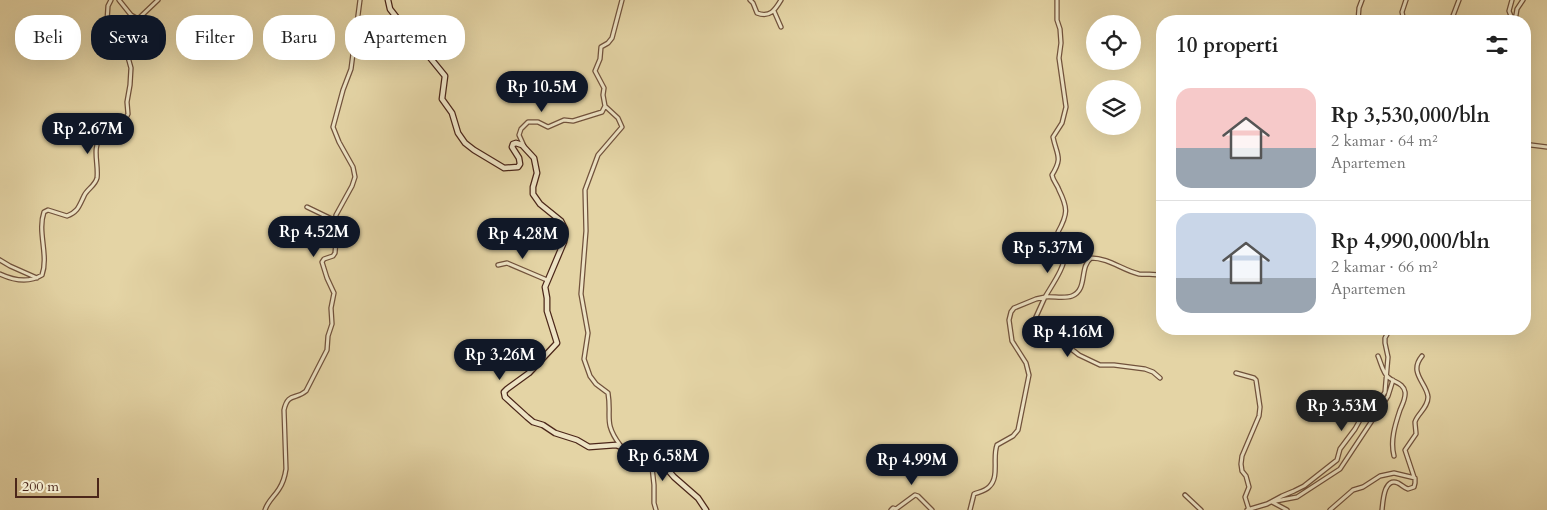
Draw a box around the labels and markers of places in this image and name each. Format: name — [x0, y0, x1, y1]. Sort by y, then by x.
pin: Rp 10.5M — [490, 70, 594, 113]
pin: Rp 2.67M — [36, 112, 140, 155]
pin: Rp 4.52M — [262, 216, 366, 258]
pin: Rp 4.28M — [471, 218, 575, 260]
pin: Rp 5.37M — [996, 232, 1100, 274]
pin: Rp 4.16M — [1016, 316, 1120, 358]
pin: Rp 3.26M — [448, 338, 552, 381]
pin: Rp 3.53M — [1290, 390, 1394, 432]
pin: Rp 6.58M — [611, 440, 715, 482]
pin: Rp 4.99M — [860, 444, 964, 486]

